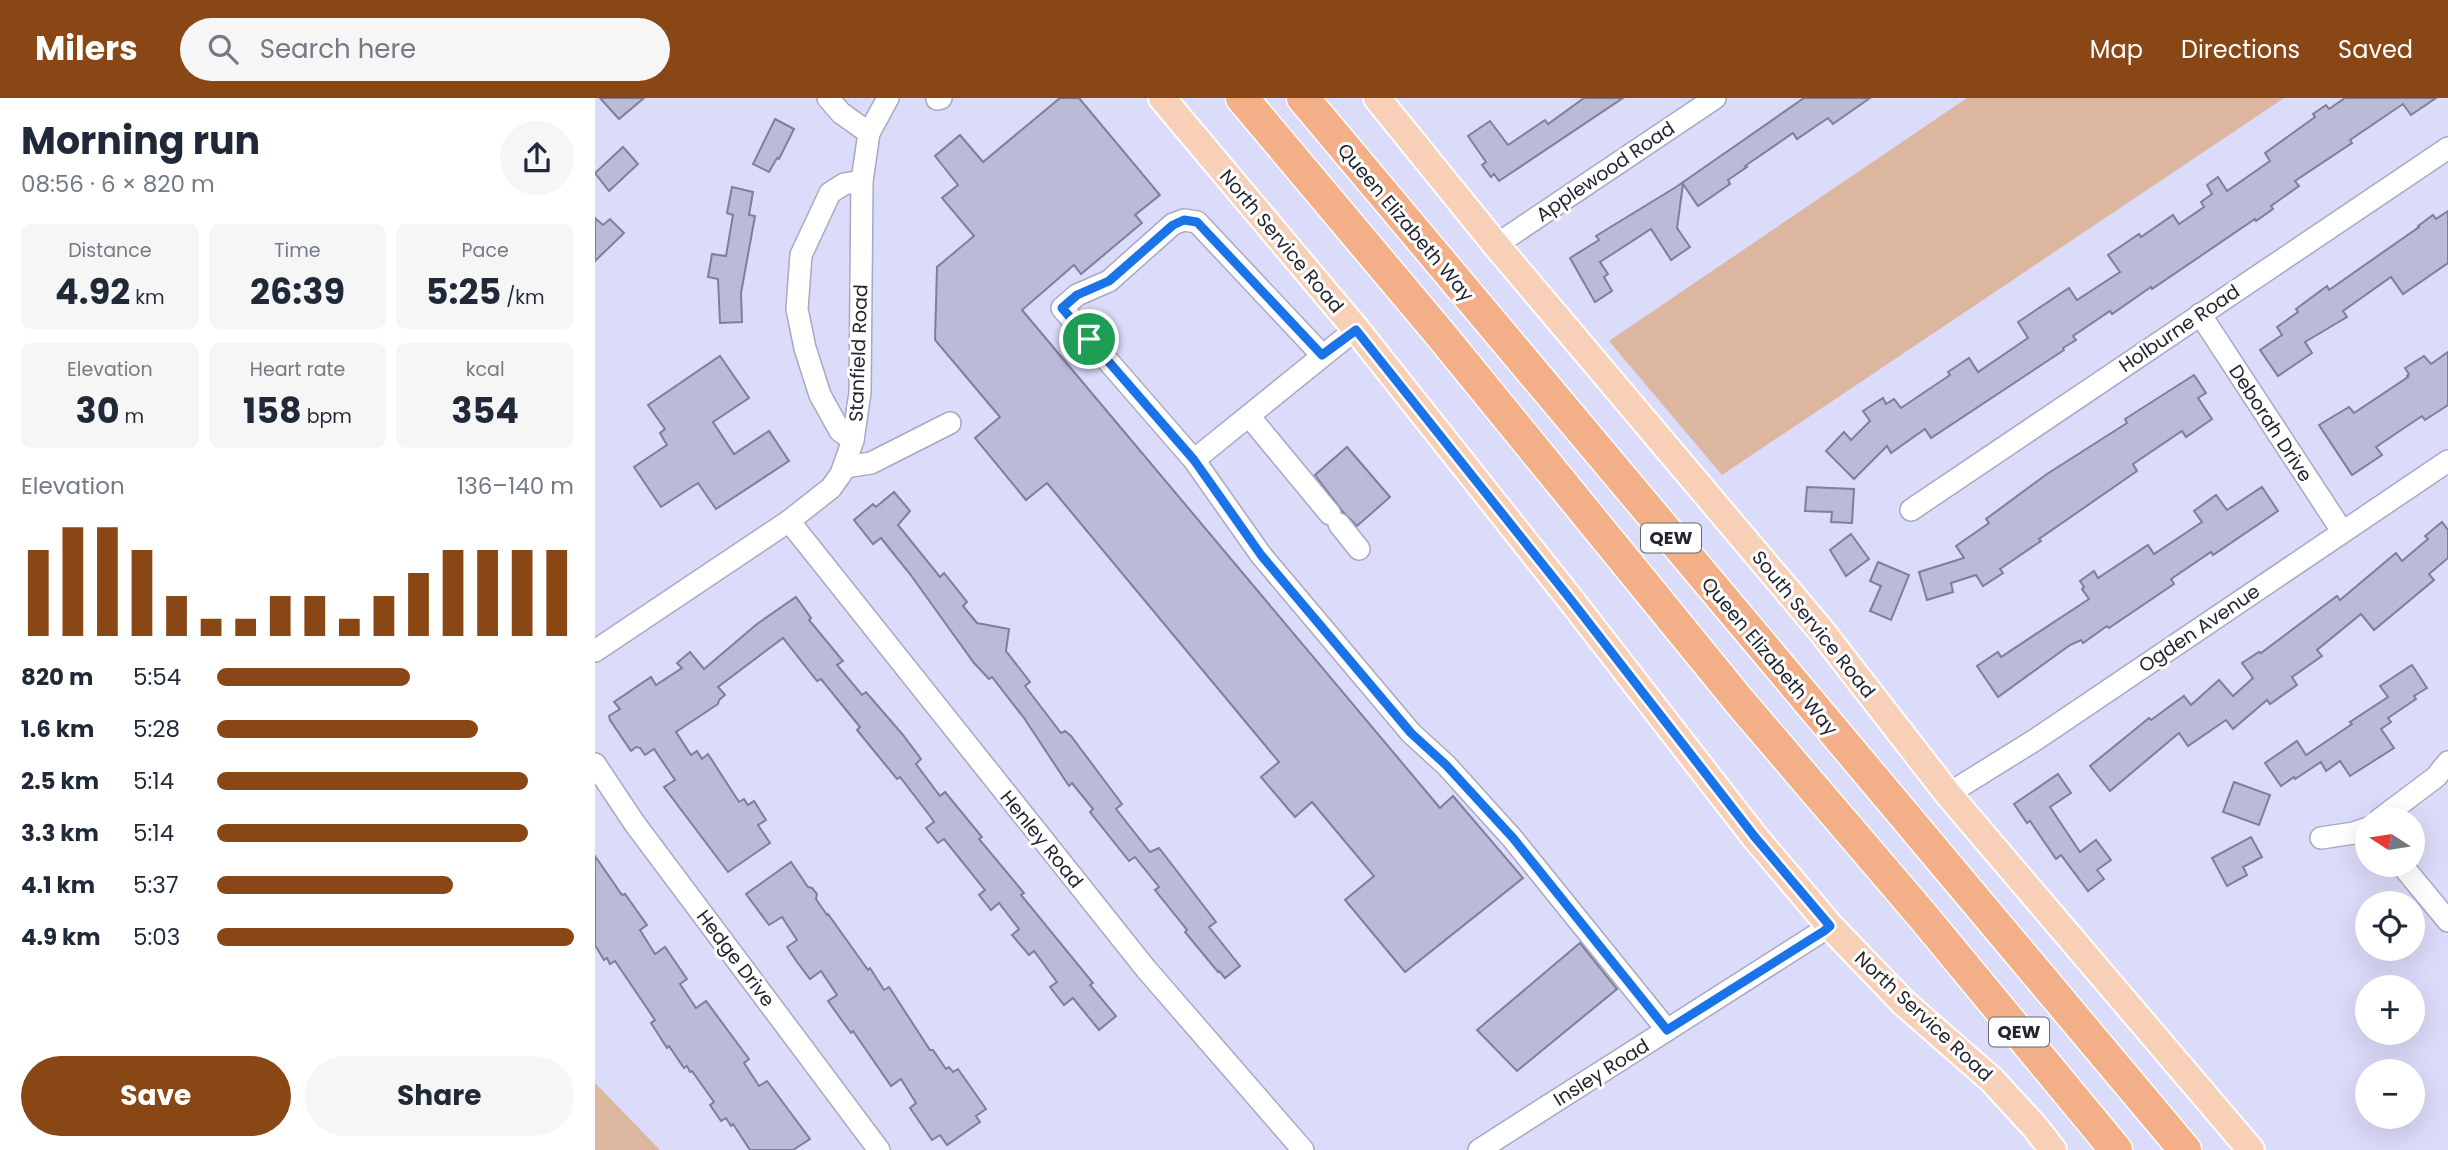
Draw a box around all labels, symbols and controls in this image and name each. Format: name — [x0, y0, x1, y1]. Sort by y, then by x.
search box — [180, 18, 670, 81]
text: Milers — [35, 25, 138, 72]
icon: search — [204, 30, 242, 68]
text: Search here — [260, 31, 416, 67]
text: Map — [2090, 33, 2143, 66]
text: Directions — [2181, 33, 2300, 66]
text: Saved — [2338, 33, 2413, 66]
text: Morning run — [21, 114, 260, 167]
street label: Applewood Road — [1531, 115, 1680, 228]
button: share — [500, 121, 574, 195]
street label: Queen Elizabeth Way — [1331, 137, 1480, 308]
street label: North Service Road — [1213, 164, 1350, 319]
text: 08:56 · 6 × 820 m — [21, 168, 215, 200]
text: Distance — [68, 237, 151, 264]
text: Time — [274, 237, 321, 264]
text: Pace — [462, 237, 509, 264]
text: 4.92 — [55, 267, 130, 316]
text: 26:39 — [250, 267, 345, 316]
text: 5:25 — [426, 267, 501, 316]
street label: Holburne Road — [2113, 278, 2245, 379]
text: km — [130, 284, 165, 311]
text: /km — [501, 284, 545, 311]
street label: Stanfield Road — [843, 284, 874, 422]
pin — [1059, 309, 1119, 369]
icon: arrive — [1070, 320, 1108, 358]
text: Elevation — [67, 356, 153, 383]
text: Heart rate — [250, 356, 345, 383]
text: kcal — [466, 356, 505, 383]
street label: Deborah Drive — [2222, 359, 2319, 487]
text: 30 — [76, 386, 120, 435]
text: 158 — [243, 386, 302, 435]
text: 354 — [451, 386, 519, 435]
text: m — [120, 403, 144, 430]
text: bpm — [302, 403, 352, 430]
text: Elevation — [21, 470, 125, 502]
text: 136–140 m — [457, 470, 574, 502]
road number: QEW — [1641, 524, 1701, 552]
street label: South Service Road — [1746, 545, 1882, 704]
street label: Queen Elizabeth Way — [1695, 571, 1844, 742]
street label: Ogden Avenue — [2133, 578, 2265, 679]
text: 820 m — [21, 661, 93, 693]
text: 5:54 — [133, 661, 181, 693]
text: 1.6 km — [21, 713, 94, 745]
text: 5:28 — [133, 713, 180, 745]
text: 2.5 km — [21, 765, 99, 797]
text: 5:14 — [133, 765, 174, 797]
street label: Henley Road — [994, 785, 1089, 894]
north arrow — [2355, 807, 2425, 877]
map controls — [2355, 807, 2425, 1129]
text: 3.3 km — [21, 817, 99, 849]
text: 5:14 — [133, 817, 174, 849]
text: 4.1 km — [21, 869, 95, 901]
text: 5:37 — [133, 869, 178, 901]
button: locate — [2355, 891, 2425, 961]
street label: Hedge Drive — [690, 904, 781, 1012]
text: 4.9 km — [21, 921, 101, 953]
text: 5:03 — [133, 921, 180, 953]
street label: North Service Road — [1849, 945, 1999, 1088]
button: + — [2355, 975, 2425, 1045]
road number: QEW — [1989, 1017, 2049, 1046]
street label: Insley Road — [1548, 1032, 1654, 1113]
button: Save — [21, 1056, 291, 1136]
button: Share — [305, 1056, 574, 1136]
button: − — [2355, 1059, 2425, 1129]

